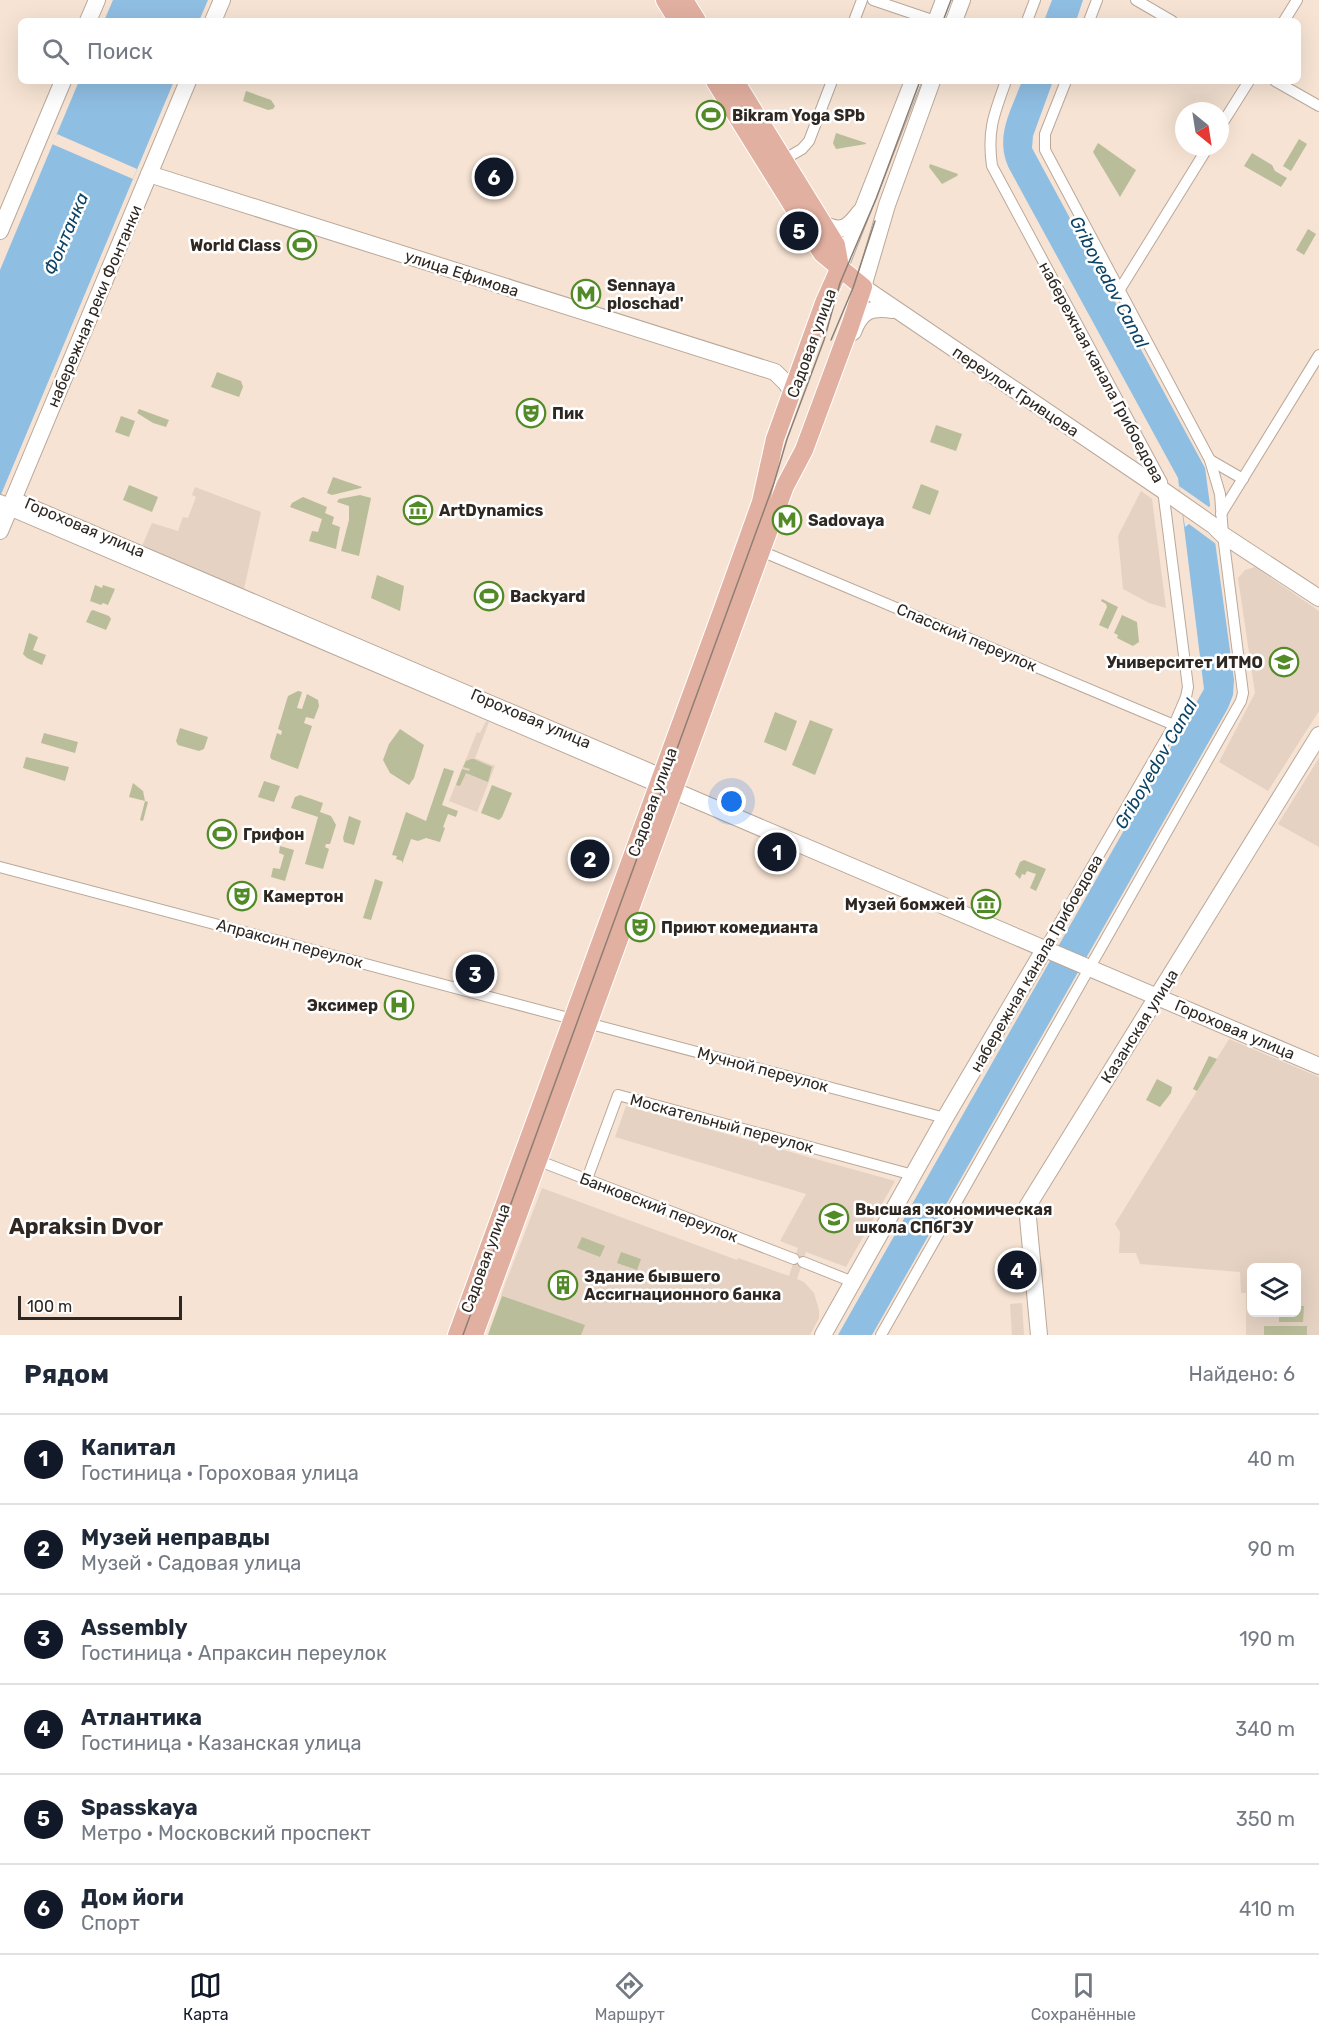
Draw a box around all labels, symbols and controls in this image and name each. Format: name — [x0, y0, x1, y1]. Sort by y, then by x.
search box — [18, 18, 1301, 84]
icon: search — [39, 35, 72, 68]
text: Поиск — [87, 38, 153, 65]
sports icon: Bikram Yoga SPb — [695, 99, 727, 131]
north arrow — [1175, 102, 1229, 156]
place label: Bikram Yoga SPb — [732, 106, 865, 125]
pin: 6 — [474, 154, 514, 200]
water label: Фонтанка — [39, 189, 93, 279]
street label: набережная реки Фонтанки — [43, 202, 146, 410]
pin: 5 — [780, 208, 818, 254]
water label: Griboyedov Canal — [1065, 212, 1153, 353]
sports icon: World Class — [286, 229, 318, 261]
place label: World Class — [190, 236, 281, 255]
street label: улица Ефимова — [402, 246, 521, 301]
street label: набережная канала Грибоедова — [1035, 258, 1168, 486]
place label: Sennaya ploschad' — [607, 276, 684, 313]
metro station icon: Sennaya ploschad' — [570, 278, 602, 310]
street label: Садовая улица — [783, 286, 840, 400]
street label: переулок Гривцова — [949, 342, 1082, 441]
theatre icon: Пик — [515, 397, 547, 429]
place label: Пик — [552, 404, 584, 423]
street label: Гороховая улица — [22, 494, 148, 561]
museum icon: ArtDynamics — [402, 494, 434, 526]
place label: ArtDynamics — [439, 501, 544, 520]
metro station icon: Sadovaya — [771, 504, 803, 536]
place label: Sadovaya — [808, 511, 885, 530]
sports icon: Backyard — [473, 580, 505, 612]
place label: Backyard — [510, 587, 585, 606]
street label: Спасский переулок — [894, 599, 1040, 676]
school or university icon: Университет ИТМО — [1268, 646, 1300, 678]
place label: Университет ИТМО — [1106, 653, 1263, 672]
street label: Гороховая улица — [468, 685, 594, 752]
water label: Griboyedov Canal — [1110, 694, 1203, 833]
street label: Садовая улица — [624, 745, 681, 859]
your location — [717, 787, 746, 816]
sports icon: Грифон — [206, 818, 238, 850]
place label: Грифон — [243, 825, 304, 844]
pin: 1 — [758, 830, 796, 874]
pin: 2 — [570, 836, 610, 882]
street label: набережная канала Грибоедова — [966, 851, 1107, 1075]
theatre icon: Камертон — [226, 880, 258, 912]
place label: Камертон — [263, 887, 344, 906]
museum icon: Музей бомжей — [970, 888, 1002, 920]
place label: Музей бомжей — [845, 895, 965, 914]
theatre icon: Приют комедианта — [624, 911, 656, 943]
street label: Апраксин переулок — [215, 915, 366, 972]
place label: Приют комедианта — [661, 918, 818, 937]
pin: 3 — [456, 952, 494, 996]
street label: Казанская улица — [1097, 966, 1182, 1087]
hospital icon: Эксимер — [383, 989, 415, 1021]
place label: Эксимер — [307, 996, 378, 1015]
street label: Гороховая улица — [1172, 996, 1298, 1063]
street label: Мучной переулок — [695, 1043, 831, 1096]
street label: Москательный переулок — [628, 1090, 816, 1157]
street label: Банковский переулок — [577, 1169, 741, 1247]
place label: Высшая экономическая школа СПбГЭУ — [855, 1200, 1053, 1237]
street label: Садовая улица — [457, 1201, 514, 1315]
school or university icon: Высшая экономическая школа СПбГЭУ — [818, 1202, 850, 1234]
district label: Apraksin Dvor — [9, 1213, 163, 1240]
pin: 4 — [998, 1248, 1036, 1292]
map controls — [1247, 1263, 1301, 1317]
button: layers — [1247, 1263, 1301, 1317]
place label: Здание бывшего Ассигнационного банка — [584, 1267, 781, 1304]
building icon: Здание бывшего Ассигнационного банка — [547, 1269, 579, 1301]
scale bar — [18, 1293, 182, 1320]
text: 100 m — [27, 1297, 72, 1316]
text: Рядом — [24, 1359, 109, 1390]
text: Найдено: 6 — [1189, 1362, 1295, 1386]
text: Капитал — [81, 1434, 176, 1461]
text: 1 — [39, 1447, 48, 1471]
text: 40 m — [1247, 1447, 1295, 1471]
text: Гостиница · Гороховая улица — [81, 1461, 359, 1485]
text: Музей неправды — [81, 1524, 270, 1551]
text: 2 — [37, 1537, 50, 1561]
text: 90 m — [1248, 1537, 1295, 1561]
text: Музей · Садовая улица — [81, 1551, 301, 1575]
text: Assembly — [81, 1614, 188, 1641]
text: 3 — [37, 1627, 50, 1651]
text: 190 m — [1239, 1627, 1295, 1651]
text: Гостиница · Апраксин переулок — [81, 1641, 387, 1665]
text: Атлантика — [81, 1704, 202, 1731]
text: 4 — [37, 1717, 50, 1741]
text: 340 m — [1235, 1717, 1295, 1741]
text: Гостиница · Казанская улица — [81, 1731, 362, 1755]
text: Spasskaya — [81, 1794, 198, 1821]
text: 5 — [37, 1807, 50, 1831]
text: 350 m — [1236, 1807, 1295, 1831]
text: Метро · Московский проспект — [81, 1821, 371, 1845]
text: Дом йоги — [81, 1884, 184, 1911]
text: 6 — [37, 1897, 50, 1921]
text: 410 m — [1239, 1897, 1295, 1921]
text: Спорт — [81, 1911, 140, 1935]
tab: Карта — [183, 1969, 229, 2024]
tab: Маршрут — [595, 1969, 665, 2024]
tab: Сохранённые — [1031, 1969, 1136, 2024]

